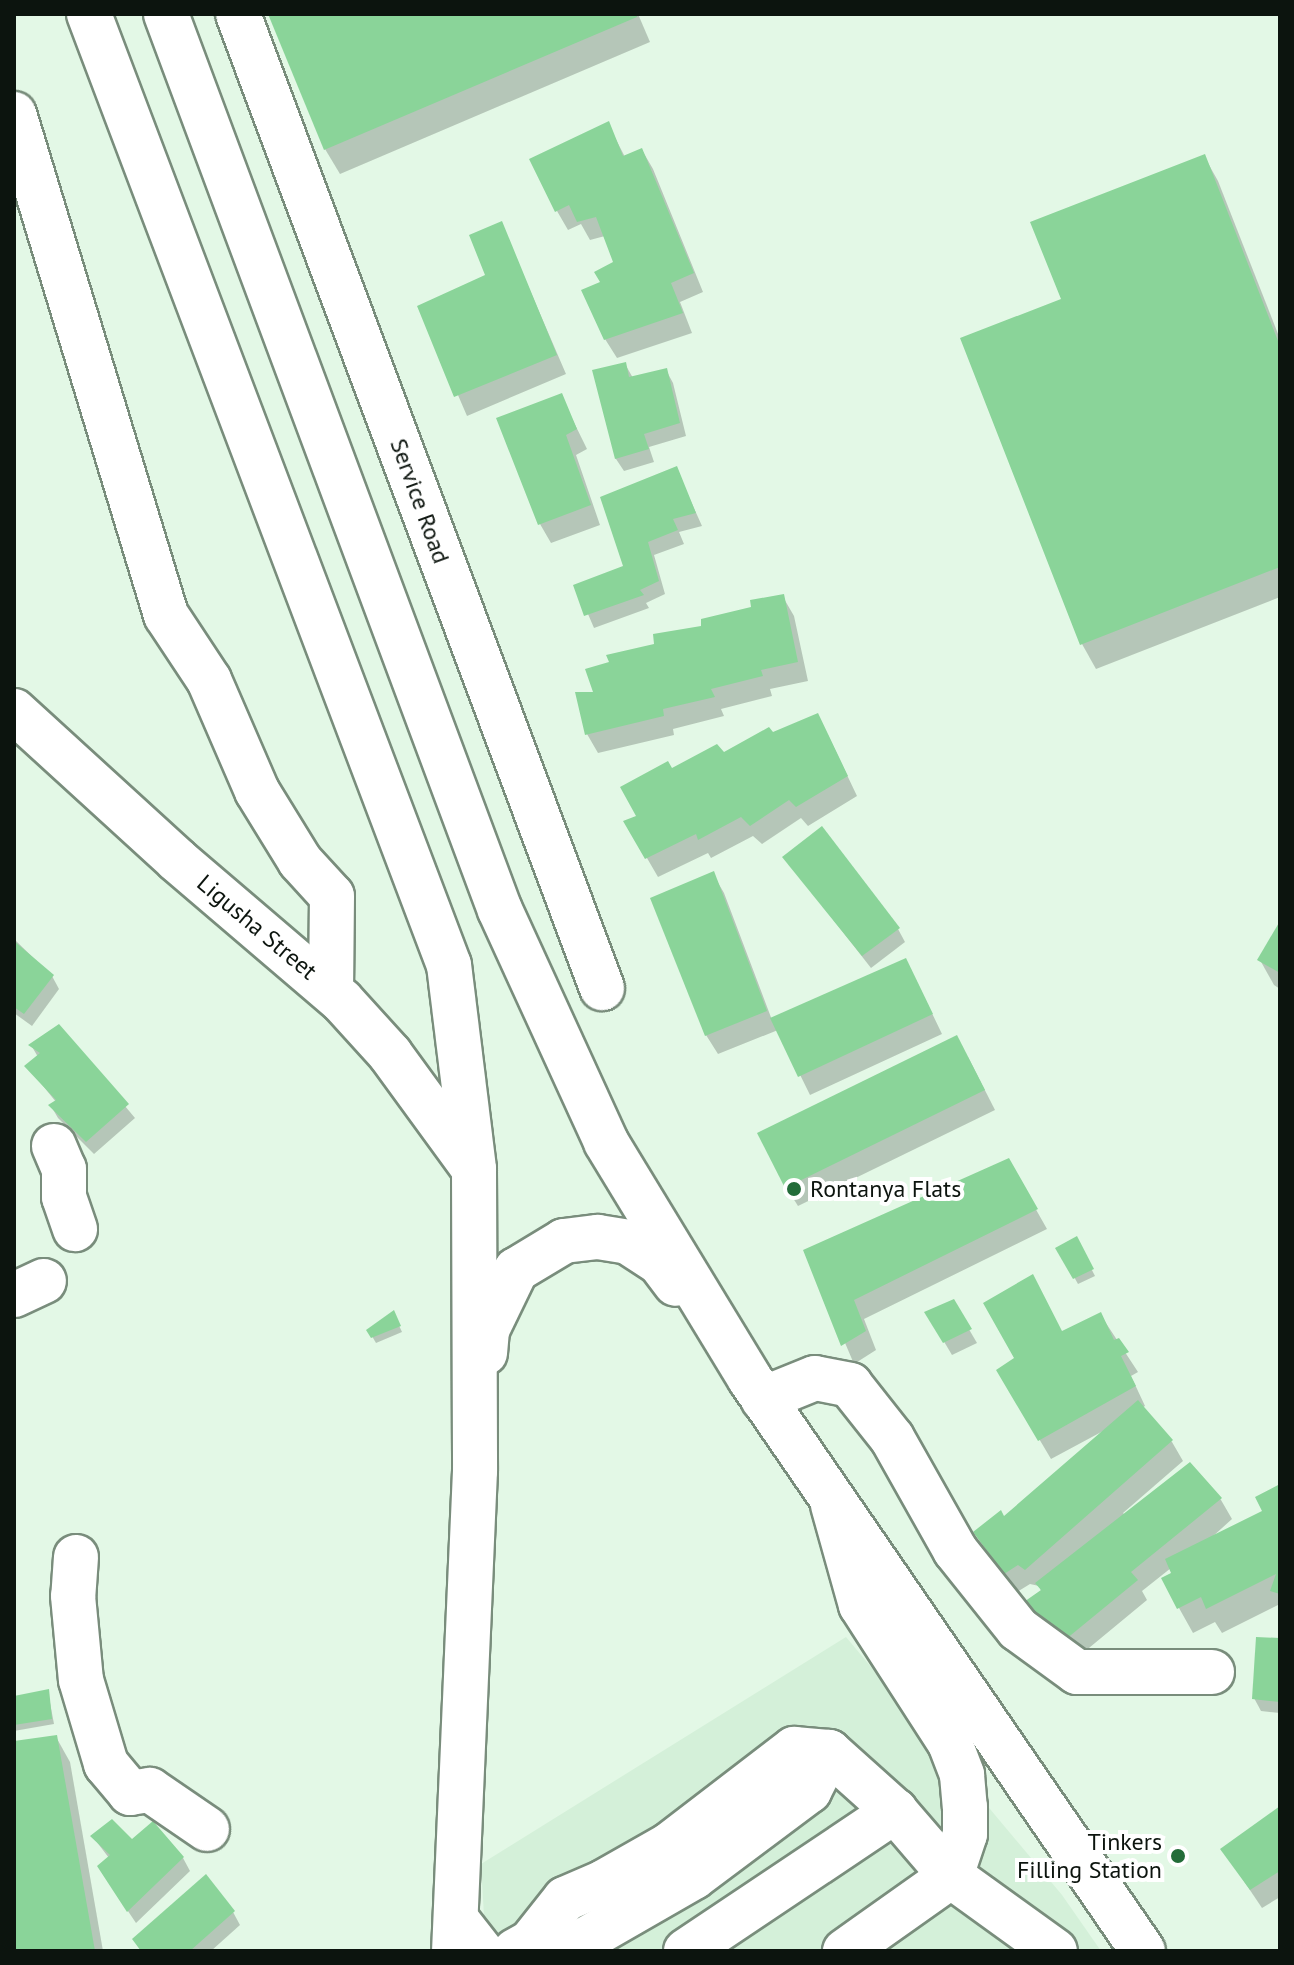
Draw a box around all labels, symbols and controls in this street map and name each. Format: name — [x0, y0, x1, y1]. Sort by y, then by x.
street label: Service Road — [384, 435, 456, 567]
street label: Ligusha Street — [191, 869, 323, 985]
place label: Rontanya Flats — [810, 1175, 961, 1203]
marker: Rontanya Flats — [785, 1180, 803, 1198]
place label: Tinkers Filling Station — [1017, 1828, 1162, 1884]
marker: Tinkers Filling Station — [1169, 1847, 1187, 1865]

